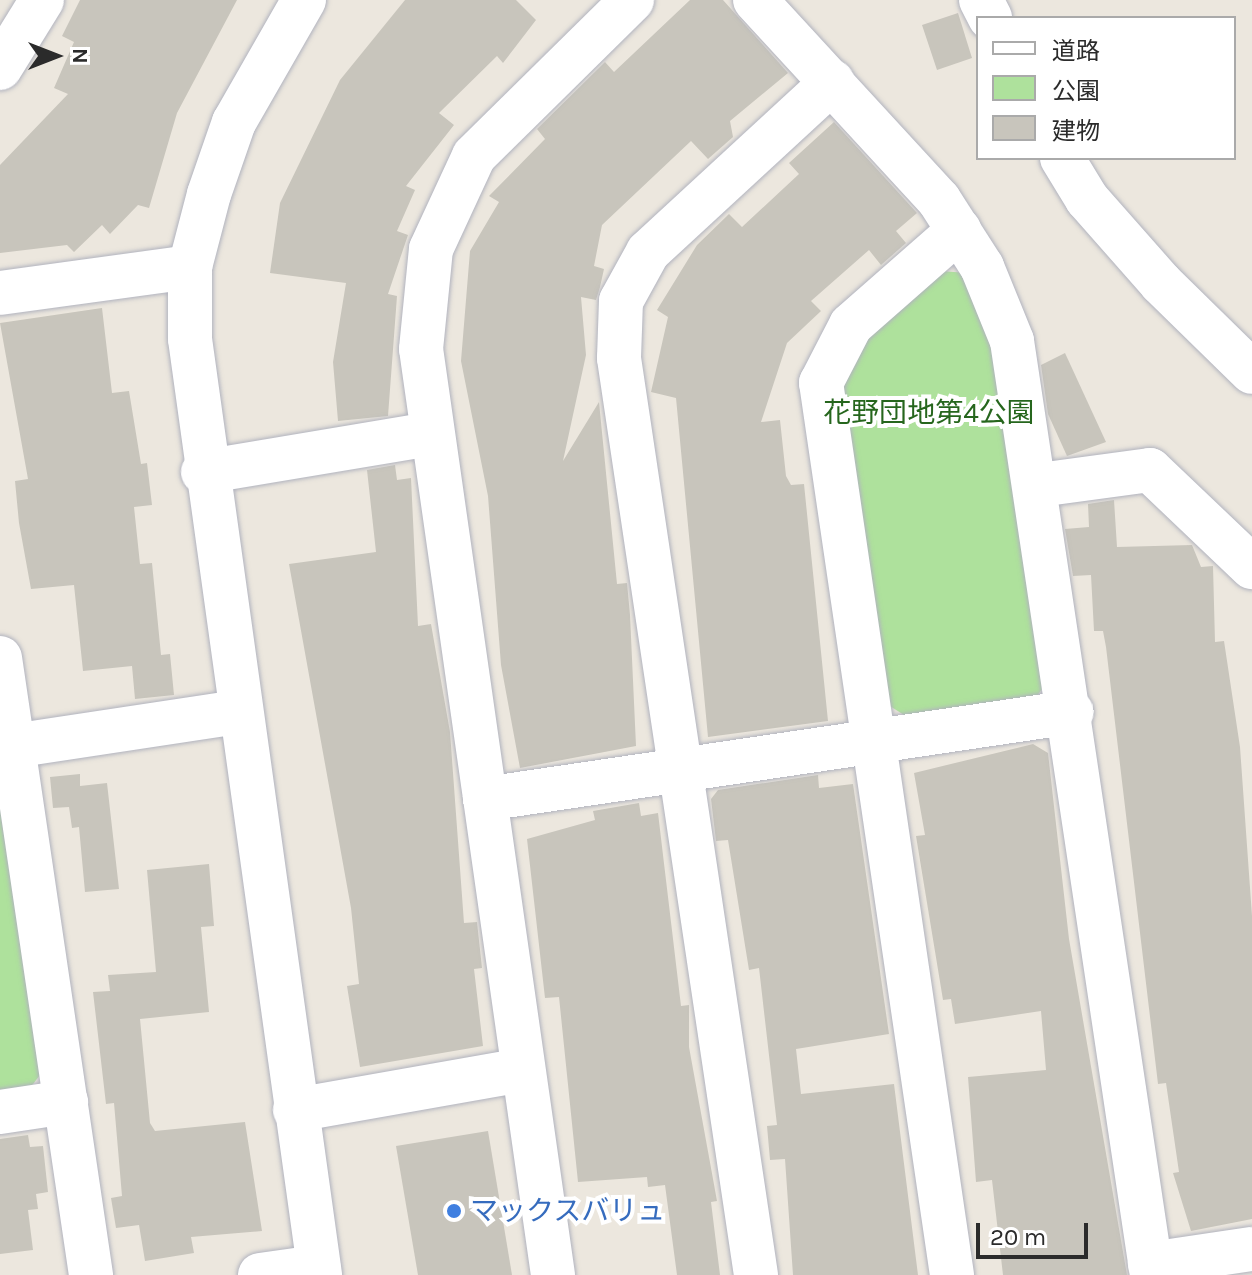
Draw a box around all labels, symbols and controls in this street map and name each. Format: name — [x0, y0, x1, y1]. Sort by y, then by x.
north arrow — [16, 16, 96, 96]
legend — [976, 16, 1236, 160]
text: 道路 — [1052, 37, 1100, 65]
text: N — [67, 48, 93, 64]
text: 公園 — [1052, 77, 1100, 105]
text: 建物 — [1052, 117, 1100, 145]
park label: 花野団地第4公園 — [823, 396, 1035, 430]
place label: マックスバリュ — [470, 1194, 666, 1228]
marker: マックスバリュ — [445, 1202, 463, 1220]
scale bar — [980, 1207, 1092, 1257]
text: 20 m — [990, 1223, 1046, 1251]

